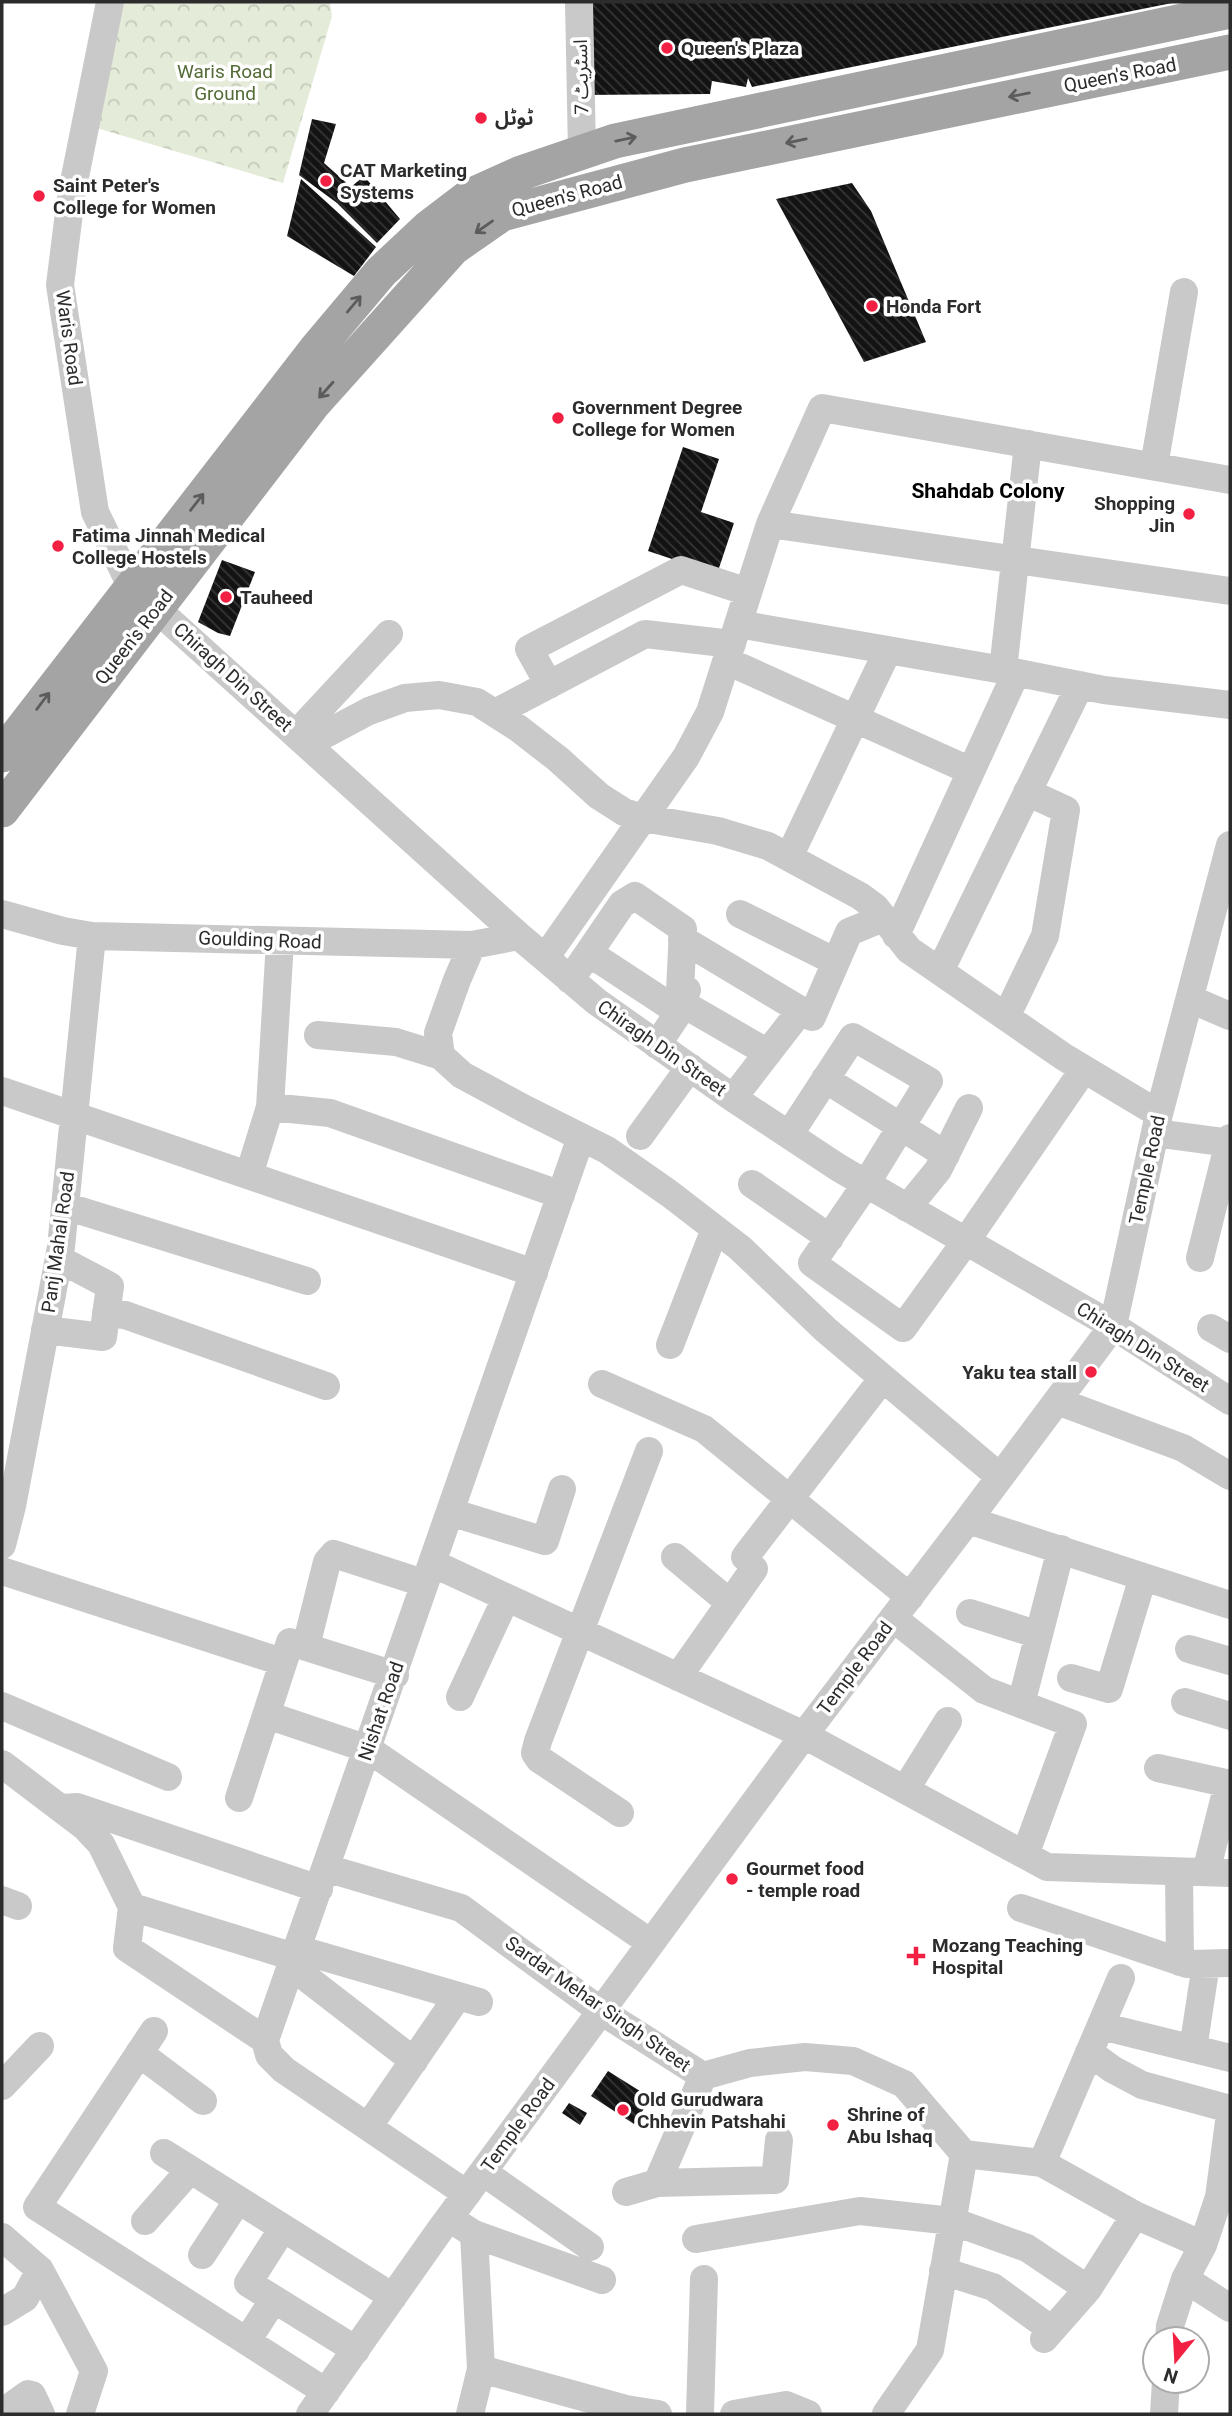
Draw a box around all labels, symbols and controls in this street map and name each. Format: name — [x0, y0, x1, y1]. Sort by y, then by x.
place label: Queen's Plaza — [681, 37, 799, 60]
street label: اسٹریٹ 7 — [569, 39, 593, 115]
marker: Queen's Plaza — [659, 40, 675, 56]
street label: Queen's Road — [1062, 53, 1178, 97]
park label: Waris Road Ground — [177, 60, 273, 105]
one-way arrow — [1008, 89, 1031, 103]
place label: ٹوٹل — [495, 107, 534, 130]
marker: ٹوٹل — [473, 110, 489, 126]
one-way arrow — [614, 132, 636, 145]
one-way arrow — [786, 136, 808, 149]
place label: CAT Marketing Systems — [340, 159, 467, 204]
street label: Queen's Road — [509, 170, 625, 222]
marker: CAT Marketing Systems — [318, 173, 334, 189]
place label: Saint Peter's College for Women — [53, 174, 216, 219]
marker: Saint Peter's College for Women — [31, 188, 47, 204]
one-way arrow — [475, 220, 494, 234]
street label: Waris Road — [51, 289, 87, 387]
place label: Honda Fort — [886, 295, 982, 318]
one-way arrow — [346, 296, 362, 314]
marker: Honda Fort — [864, 298, 880, 314]
one-way arrow — [318, 380, 334, 398]
place label: Government Degree College for Women — [572, 396, 742, 441]
marker: Government Degree College for Women — [550, 410, 566, 426]
district label: Shahdab Colony — [911, 479, 1065, 503]
place label: Shopping Jin — [1094, 492, 1175, 537]
one-way arrow — [190, 493, 205, 511]
marker: Shopping Jin — [1181, 506, 1197, 522]
place label: Fatima Jinnah Medical College Hostels — [72, 524, 265, 569]
marker: Fatima Jinnah Medical College Hostels — [50, 538, 66, 554]
street label: Queen's Road — [90, 585, 178, 689]
place label: Tauheed — [240, 586, 313, 609]
marker: Tauheed — [218, 589, 234, 605]
street label: Chiragh Din Street — [169, 618, 297, 736]
one-way arrow — [36, 692, 51, 711]
street label: Goulding Road — [198, 926, 322, 954]
street label: Chiragh Din Street — [593, 995, 731, 1101]
street label: Temple Road — [1124, 1113, 1170, 1227]
street label: Panj Mahal Road — [37, 1170, 79, 1314]
street label: Chiragh Din Street — [1072, 1297, 1214, 1397]
place label: Yaku tea stall — [962, 1361, 1077, 1384]
marker: Yaku tea stall — [1083, 1364, 1099, 1380]
street label: Temple Road — [812, 1617, 898, 1719]
street label: Nishat Road — [353, 1658, 409, 1764]
place label: Gourmet food - temple road — [746, 1857, 864, 1902]
marker: Gourmet food - temple road — [724, 1871, 740, 1887]
street label: Sardar Mehar Singh Street — [501, 1931, 695, 2077]
place label: Mozang Teaching Hospital — [932, 1934, 1083, 1979]
marker: Mozang Teaching Hospital — [906, 1946, 926, 1966]
street label: Temple Road — [476, 2073, 560, 2177]
place label: Old Gurudwara Chhevin Patshahi — [637, 2088, 786, 2133]
marker: Old Gurudwara Chhevin Patshahi — [615, 2102, 631, 2118]
place label: Shrine of Abu Ishaq — [847, 2103, 933, 2148]
marker: Shrine of Abu Ishaq — [825, 2117, 841, 2133]
north arrow — [1141, 2325, 1211, 2395]
text: N — [1161, 2363, 1181, 2389]

